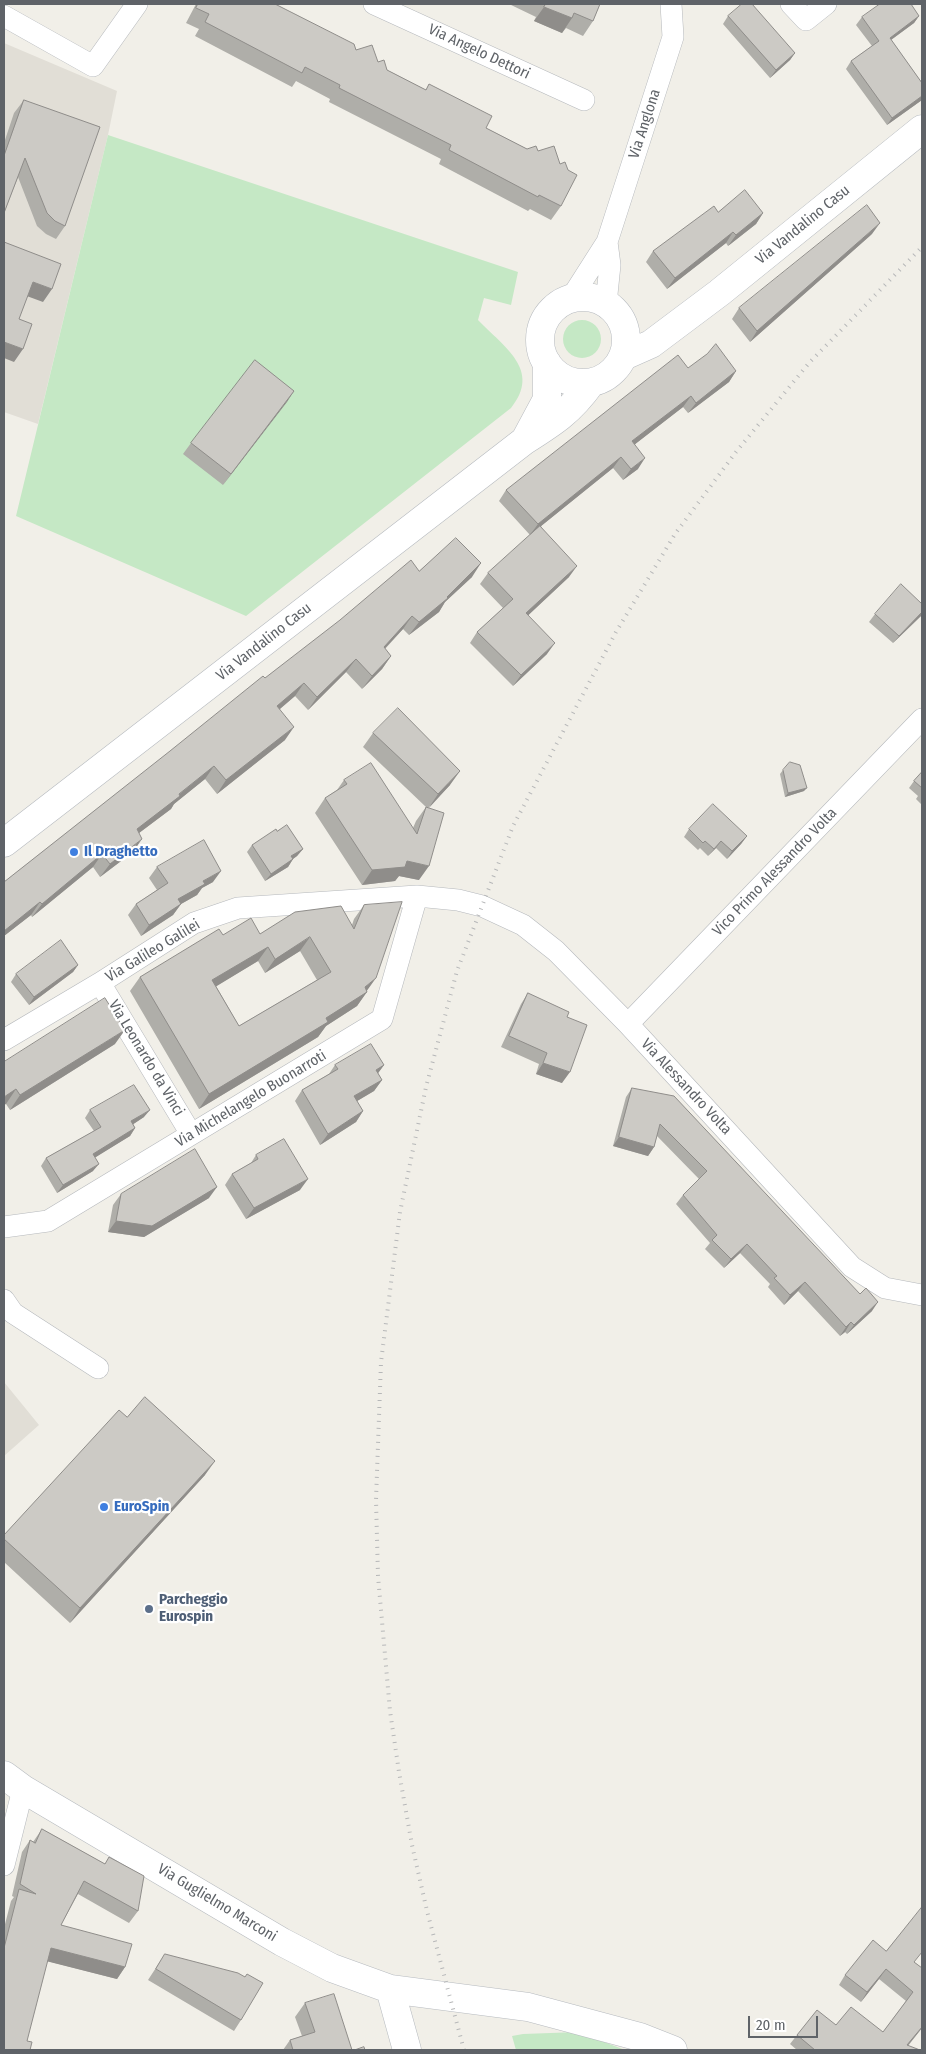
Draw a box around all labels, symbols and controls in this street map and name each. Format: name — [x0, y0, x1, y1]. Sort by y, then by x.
street label: Via Angelo Dettori — [425, 21, 533, 83]
street label: Via Anglona — [625, 87, 665, 161]
street label: Via Vandalino Casu — [752, 182, 854, 268]
street label: Via Vandalino Casu — [213, 599, 315, 685]
street label: Vico Primo Alessandro Volta — [709, 804, 841, 940]
place label: Il Draghetto — [84, 843, 158, 861]
marker: Il Draghetto — [68, 846, 80, 858]
street label: Via Galileo Galilei — [102, 916, 204, 986]
street label: Via Leonardo da Vinci — [104, 997, 188, 1119]
street label: Via Alessandro Volta — [637, 1035, 735, 1139]
street label: Via Michelangelo Buonarroti — [172, 1047, 330, 1151]
place label: EuroSpin — [114, 1498, 169, 1516]
marker: EuroSpin — [98, 1501, 110, 1513]
place label: Parcheggio Eurospin — [159, 1591, 228, 1626]
marker: Parcheggio Eurospin — [143, 1603, 155, 1615]
street label: Via Guglielmo Marconi — [154, 1860, 280, 1946]
scale bar — [751, 2006, 821, 2038]
text: 20 m — [756, 2016, 786, 2034]

